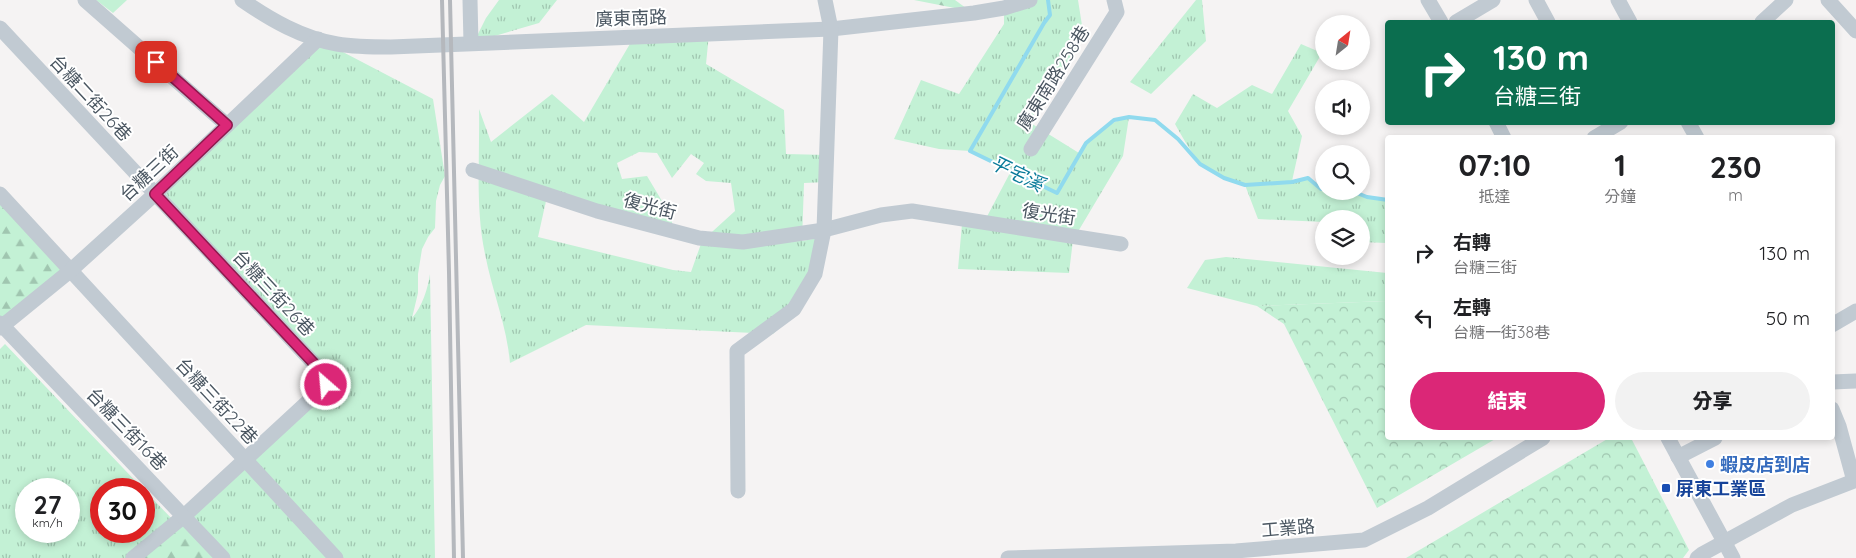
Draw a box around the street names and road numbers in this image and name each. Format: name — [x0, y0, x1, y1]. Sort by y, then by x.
street label: 廣東南路 — [595, 5, 667, 31]
street label: 廣東南路258巷 — [1012, 21, 1094, 135]
street label: 台糖二街26巷 — [45, 50, 137, 146]
street label: 台糖三街 — [115, 140, 183, 206]
street label: 復光街 — [621, 188, 679, 224]
street label: 復光街 — [1021, 198, 1077, 230]
street label: 台糖三街26巷 — [228, 245, 320, 341]
street label: 台糖三街22巷 — [171, 353, 263, 449]
street label: 台糖三街16巷 — [82, 383, 172, 475]
street label: 工業路 — [1260, 514, 1316, 542]

